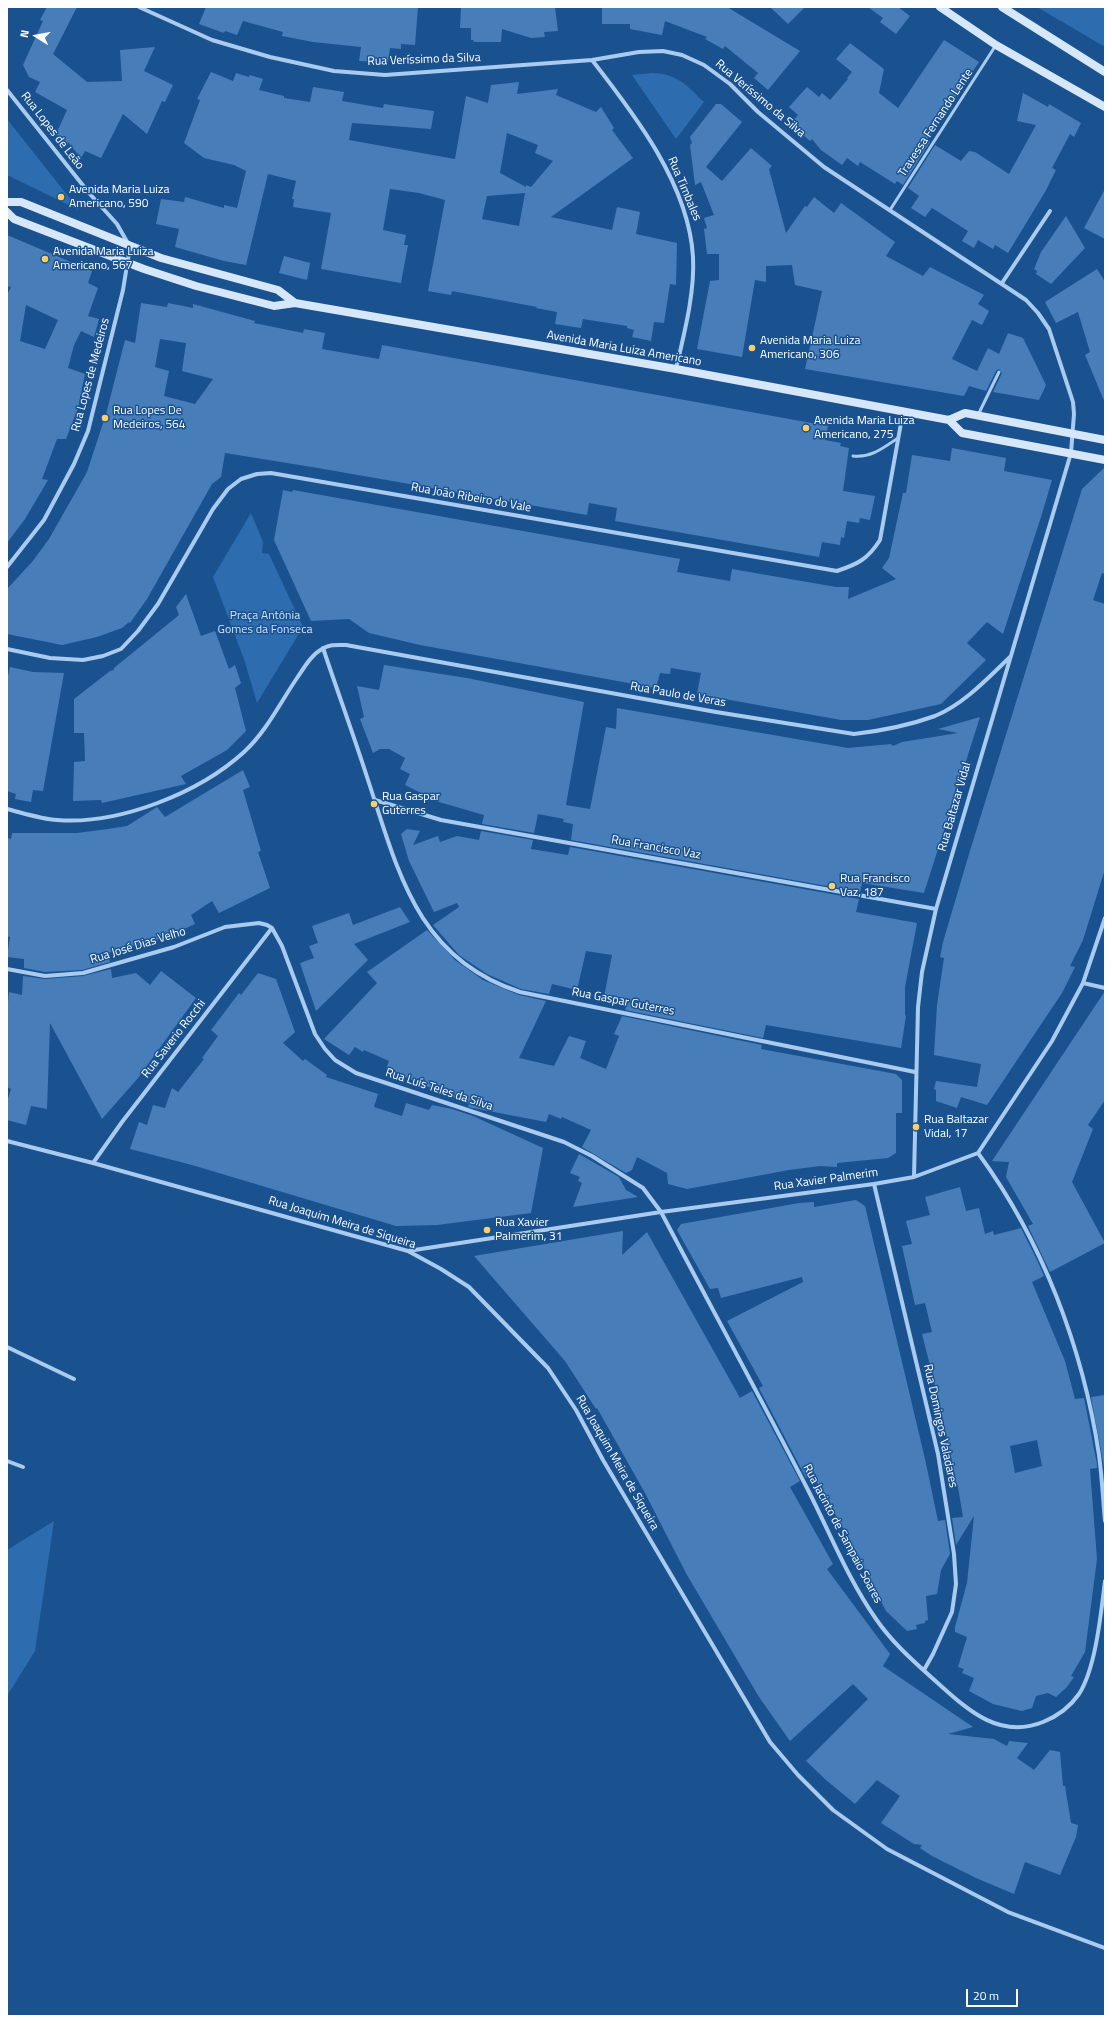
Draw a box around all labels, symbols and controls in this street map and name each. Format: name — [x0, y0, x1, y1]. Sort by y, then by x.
north arrow — [16, 16, 56, 56]
text: N — [16, 28, 33, 39]
street label: Rua Veríssimo da Silva — [367, 51, 481, 69]
street label: Rua Veríssimo da Silva — [712, 57, 808, 141]
street label: Travessa Fernando Lente — [896, 66, 976, 180]
street label: Rua Lopes de Leão — [17, 89, 87, 173]
street label: Rua Timbales — [664, 155, 704, 223]
place label: Avenida Maria Luiza Americano, 590 — [69, 183, 169, 211]
marker: Avenida Maria Luiza Americano, 590 — [56, 192, 66, 202]
place label: Avenida Maria Luiza Americano, 567 — [53, 245, 153, 273]
marker: Avenida Maria Luiza Americano, 567 — [40, 254, 50, 264]
street label: Rua Lopes de Medeiros — [69, 317, 113, 433]
street label: Avenida Maria Luiza Americano — [545, 328, 703, 370]
place label: Avenida Maria Luiza Americano, 306 — [760, 334, 860, 362]
marker: Avenida Maria Luiza Americano, 306 — [747, 343, 757, 353]
place label: Rua Lopes De Medeiros, 564 — [113, 404, 186, 432]
marker: Rua Lopes De Medeiros, 564 — [100, 413, 110, 423]
place label: Avenida Maria Luiza Americano, 275 — [814, 414, 914, 442]
marker: Avenida Maria Luiza Americano, 275 — [801, 423, 811, 433]
street label: Rua João Ribeiro do Vale — [410, 480, 532, 516]
park label: Praça Antônia Gomes da Fonseca — [218, 609, 312, 637]
street label: Rua Paulo de Veras — [629, 679, 727, 711]
street label: Rua Baltazar Vidal — [935, 761, 975, 853]
place label: Rua Gaspar Guterres — [382, 790, 440, 818]
marker: Rua Gaspar Guterres — [369, 799, 379, 809]
street label: Rua Francisco Vaz — [610, 833, 702, 863]
place label: Rua Francisco Vaz, 187 — [840, 872, 910, 900]
marker: Rua Francisco Vaz, 187 — [827, 881, 837, 891]
street label: Rua José Dias Velho — [88, 925, 188, 967]
street label: Rua Gaspar Guterres — [570, 985, 676, 1019]
street label: Rua Saverio Rocchi — [139, 997, 209, 1081]
street label: Rua Luís Teles da Silva — [383, 1066, 495, 1114]
place label: Rua Baltazar Vidal, 17 — [924, 1113, 988, 1141]
marker: Rua Baltazar Vidal, 17 — [911, 1122, 921, 1132]
street label: Rua Xavier Palmerim — [773, 1166, 879, 1194]
street label: Rua Joaquim Meira de Siqueira — [267, 1194, 417, 1252]
place label: Rua Xavier Palmerim, 31 — [495, 1216, 562, 1244]
marker: Rua Xavier Palmerim, 31 — [482, 1225, 492, 1235]
street label: Rua Domingos Valadares — [920, 1363, 960, 1489]
street label: Rua Joaquim Meira de Siqueira — [572, 1393, 662, 1533]
street label: Rua Jacinto de Sampaio Soares — [799, 1462, 885, 1606]
scale bar — [968, 1981, 1020, 2007]
text: 20 m — [973, 1986, 999, 2005]

